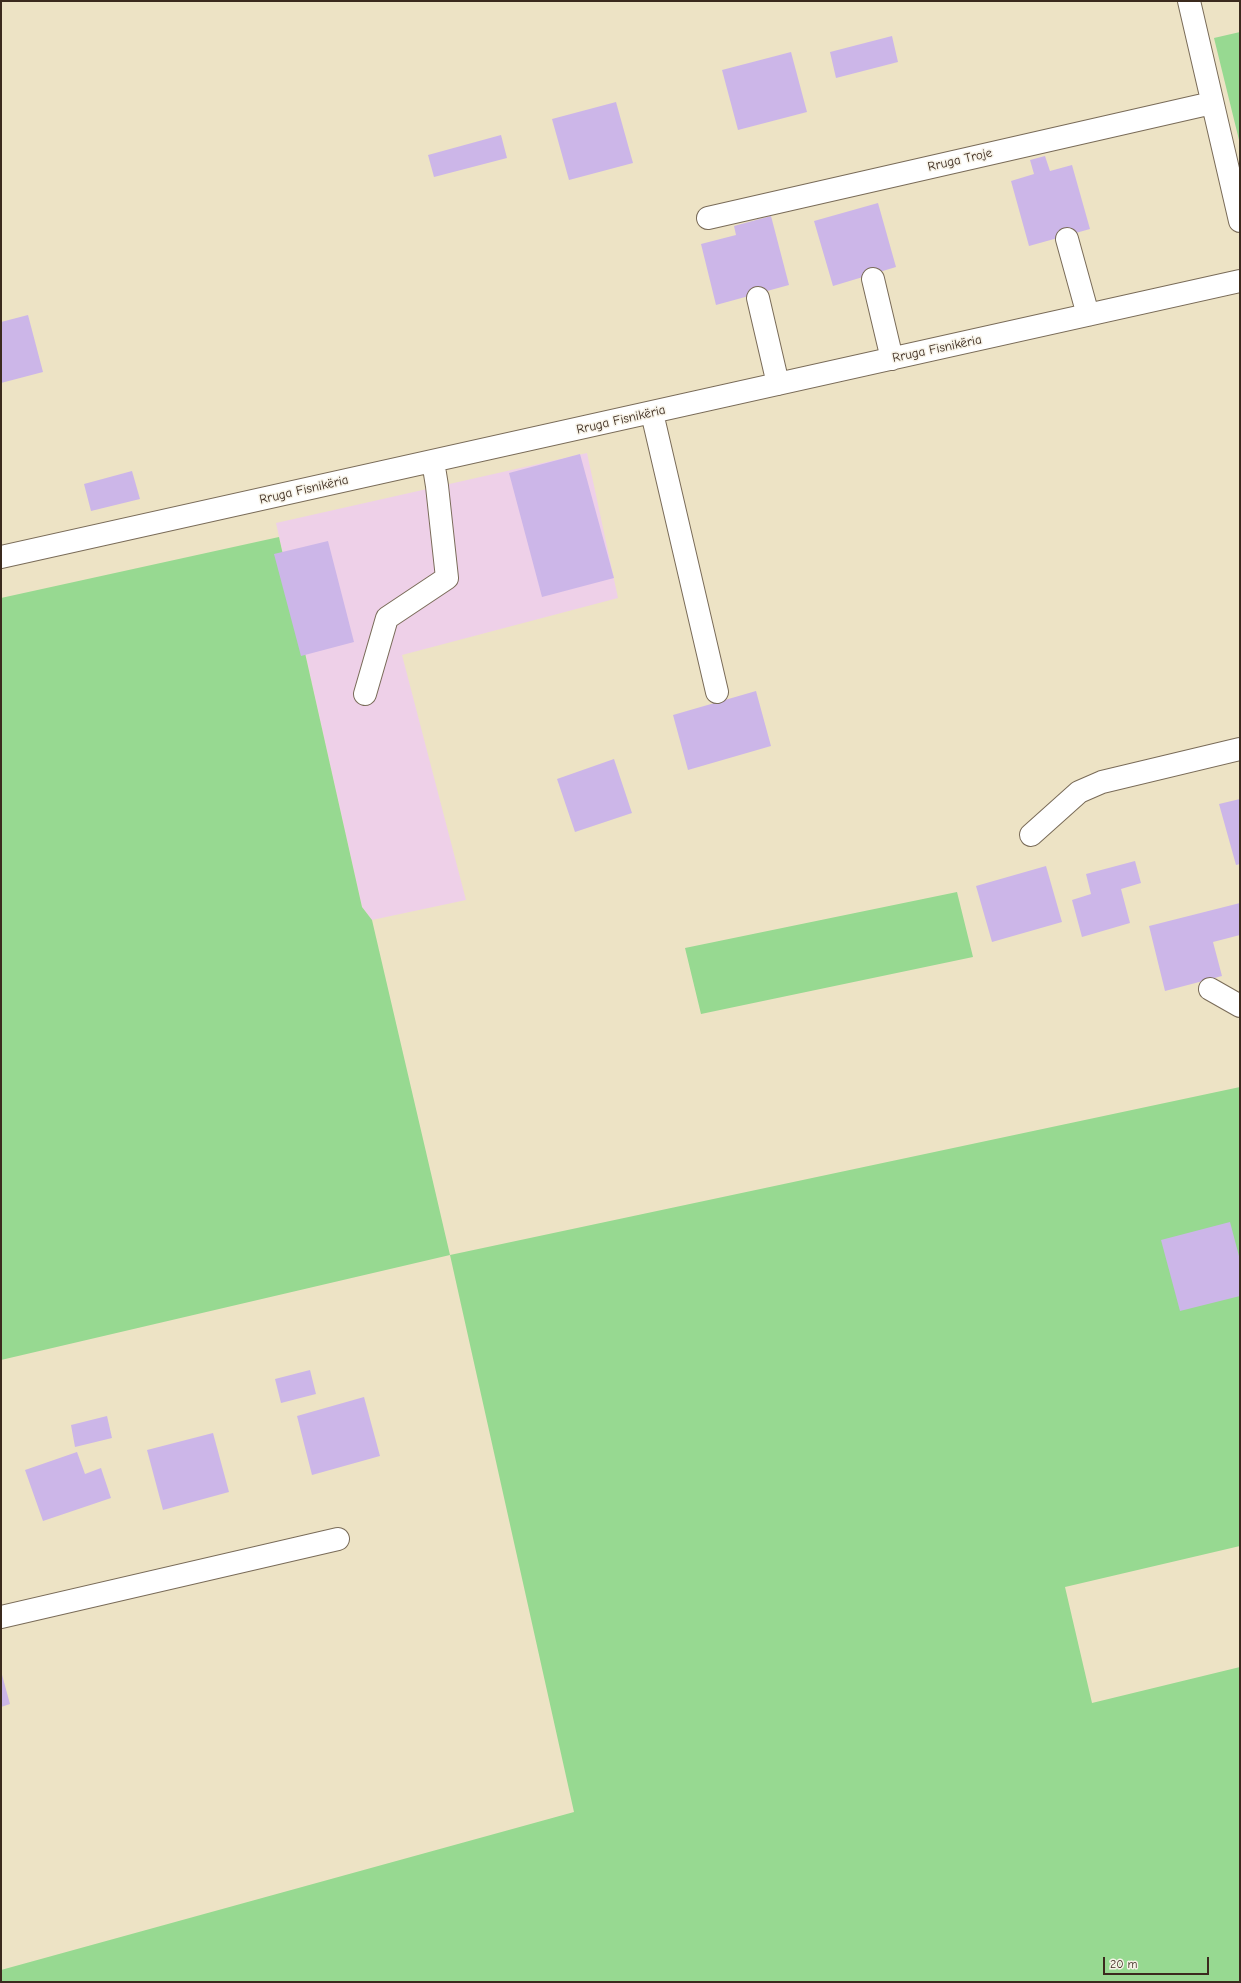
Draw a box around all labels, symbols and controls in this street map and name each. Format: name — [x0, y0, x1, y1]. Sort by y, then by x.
street label: Rruga Troje — [926, 145, 994, 175]
street label: Rruga Fisnikëria — [891, 332, 983, 366]
street label: Rruga Fisnikëria — [575, 402, 667, 438]
street label: Rruga Fisnikëria — [258, 472, 350, 508]
scale bar — [1105, 1949, 1211, 1975]
text: 20 m — [1110, 1957, 1138, 1971]

